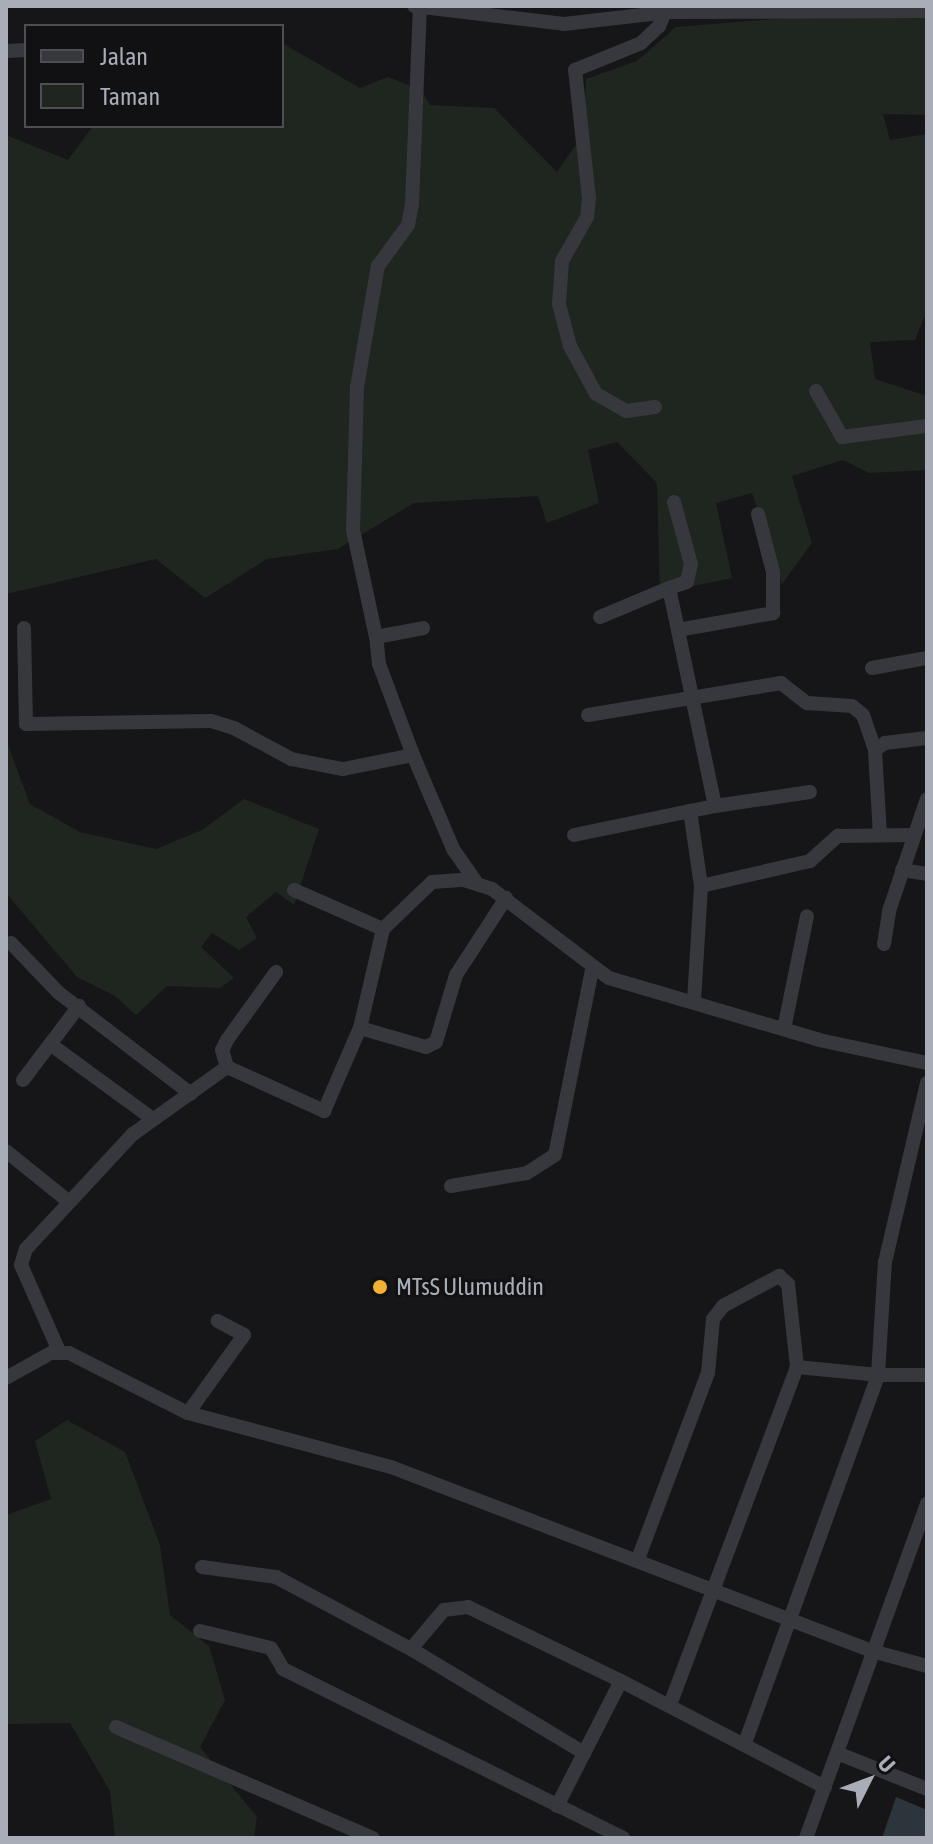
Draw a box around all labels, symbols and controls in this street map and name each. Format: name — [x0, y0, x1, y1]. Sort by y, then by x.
legend — [24, 24, 284, 128]
text: Jalan — [100, 43, 148, 70]
text: Taman — [100, 83, 160, 110]
place label: MTsS Ulumuddin — [396, 1273, 544, 1301]
marker: MTsS Ulumuddin — [371, 1278, 389, 1296]
north arrow — [829, 1740, 909, 1820]
text: U — [873, 1750, 901, 1777]

